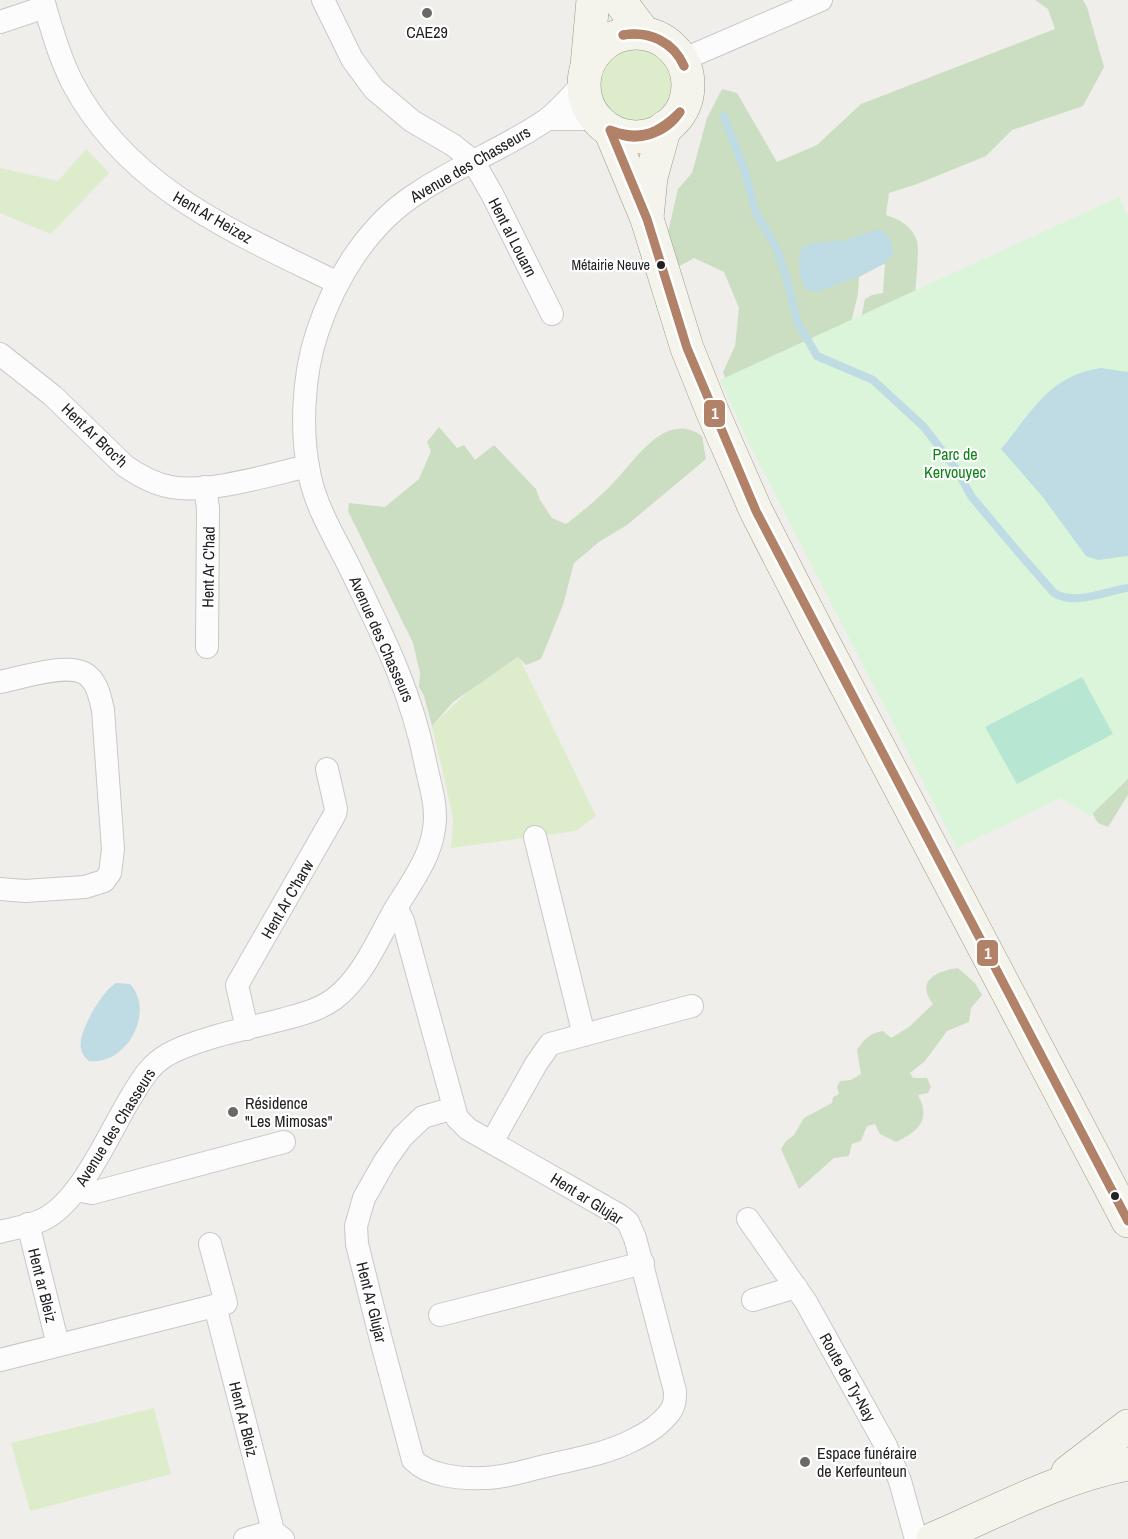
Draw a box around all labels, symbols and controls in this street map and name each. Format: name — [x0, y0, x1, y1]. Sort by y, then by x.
marker: CAE29 — [420, 6, 434, 20]
place label: CAE29 — [406, 21, 448, 43]
street label: Avenue des Chasseurs — [405, 121, 534, 208]
street label: Hent Ar Heizez — [169, 185, 257, 249]
street label: Hent al Louarn — [484, 194, 542, 280]
place label: Métairie Neuve — [572, 256, 650, 274]
marker: Métairie Neuve — [655, 259, 667, 271]
street label: Hent Ar Broc'h — [57, 398, 133, 472]
line badge: 1 — [703, 399, 726, 428]
text: 1 — [711, 402, 719, 424]
park label: Parc de Kervouyec — [924, 443, 986, 483]
street label: Hent Ar C'had — [196, 526, 220, 608]
street label: Avenue des Chasseurs — [344, 572, 420, 705]
street label: Hent Ar C'harw — [256, 855, 319, 943]
line badge: 1 — [976, 939, 999, 967]
text: 1 — [984, 942, 992, 964]
street label: Avenue des Chasseurs — [69, 1064, 160, 1191]
place label: Résidence "Les Mimosas" — [245, 1092, 333, 1132]
marker: Résidence "Les Mimosas" — [226, 1105, 240, 1119]
street label: Hent ar Glujar — [547, 1167, 628, 1229]
unlabelled marker — [1109, 1190, 1121, 1202]
street label: Hent ar Bleiz — [23, 1246, 63, 1325]
street label: Hent Ar Glujar — [351, 1259, 393, 1345]
street label: Route de Ty-Nay — [815, 1329, 882, 1426]
street label: Hent Ar Bleiz — [224, 1379, 264, 1459]
place label: Espace funéraire de Kerfeunteun — [817, 1442, 917, 1482]
marker: Espace funéraire de Kerfeunteun — [798, 1455, 812, 1469]

